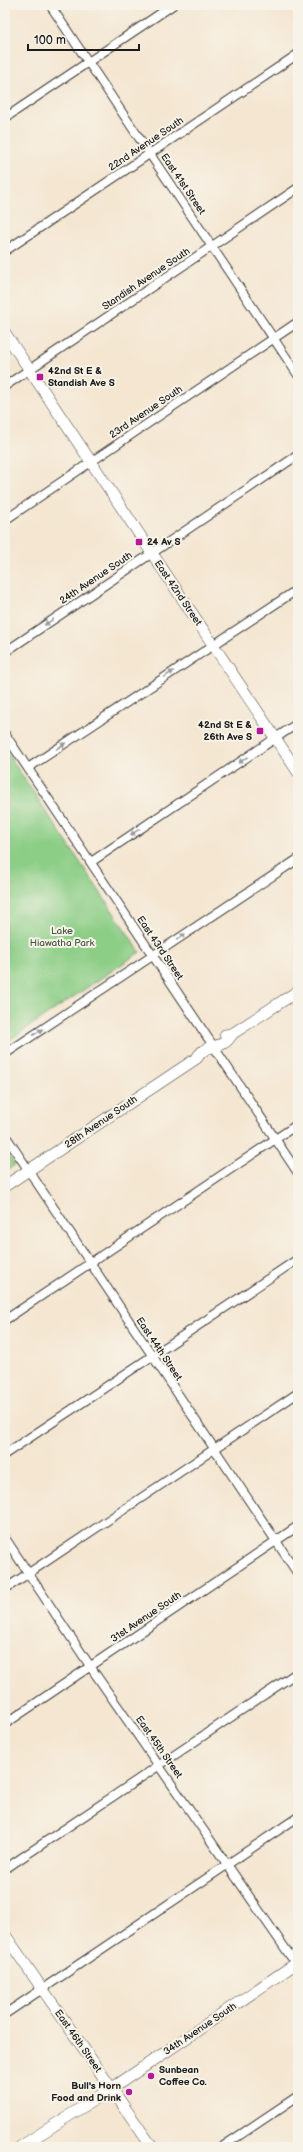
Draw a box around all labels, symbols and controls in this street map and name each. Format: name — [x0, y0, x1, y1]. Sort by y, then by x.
scale bar — [28, 26, 139, 52]
text: 100 m — [34, 33, 66, 48]
street label: 22nd Avenue South — [106, 114, 186, 174]
street label: East 41st Street — [158, 151, 208, 217]
street label: Standish Avenue South — [100, 245, 193, 313]
place label: 42nd St E & Standish Ave S — [48, 365, 115, 389]
marker: 42nd St E & Standish Ave S — [35, 372, 45, 382]
street label: 23rd Avenue South — [107, 383, 185, 441]
place label: 24 Av S — [147, 536, 181, 548]
marker: 24 Av S — [134, 537, 144, 547]
street label: 24th Avenue South — [57, 549, 135, 607]
street label: East 42nd Street — [152, 558, 204, 628]
one-way arrow — [44, 618, 55, 626]
one-way arrow — [164, 670, 174, 678]
place label: 42nd St E & 26th Ave S — [198, 719, 252, 743]
marker: 42nd St E & 26th Ave S — [255, 726, 265, 736]
one-way arrow — [55, 743, 67, 750]
one-way arrow — [238, 756, 248, 764]
one-way arrow — [129, 828, 140, 836]
street label: East 43rd Street — [134, 914, 186, 982]
park label: Lake Hiawatha Park — [30, 925, 94, 949]
one-way arrow — [175, 934, 187, 941]
one-way arrow — [32, 1028, 43, 1036]
street label: 28th Avenue South — [62, 1093, 140, 1151]
street label: East 44th Street — [133, 1315, 185, 1383]
street label: 31st Avenue South — [108, 1589, 184, 1645]
street label: East 45th Street — [133, 1714, 185, 1780]
street label: 34th Avenue South — [161, 2000, 239, 2058]
street label: East 46th Street — [52, 2007, 104, 2075]
place label: Sunbean Coffee Co. — [159, 2064, 207, 2088]
marker: Sunbean Coffee Co. — [146, 2071, 156, 2081]
place label: Bull's Horn Food and Drink — [51, 2080, 122, 2104]
marker: Bull's Horn Food and Drink — [124, 2087, 134, 2097]

